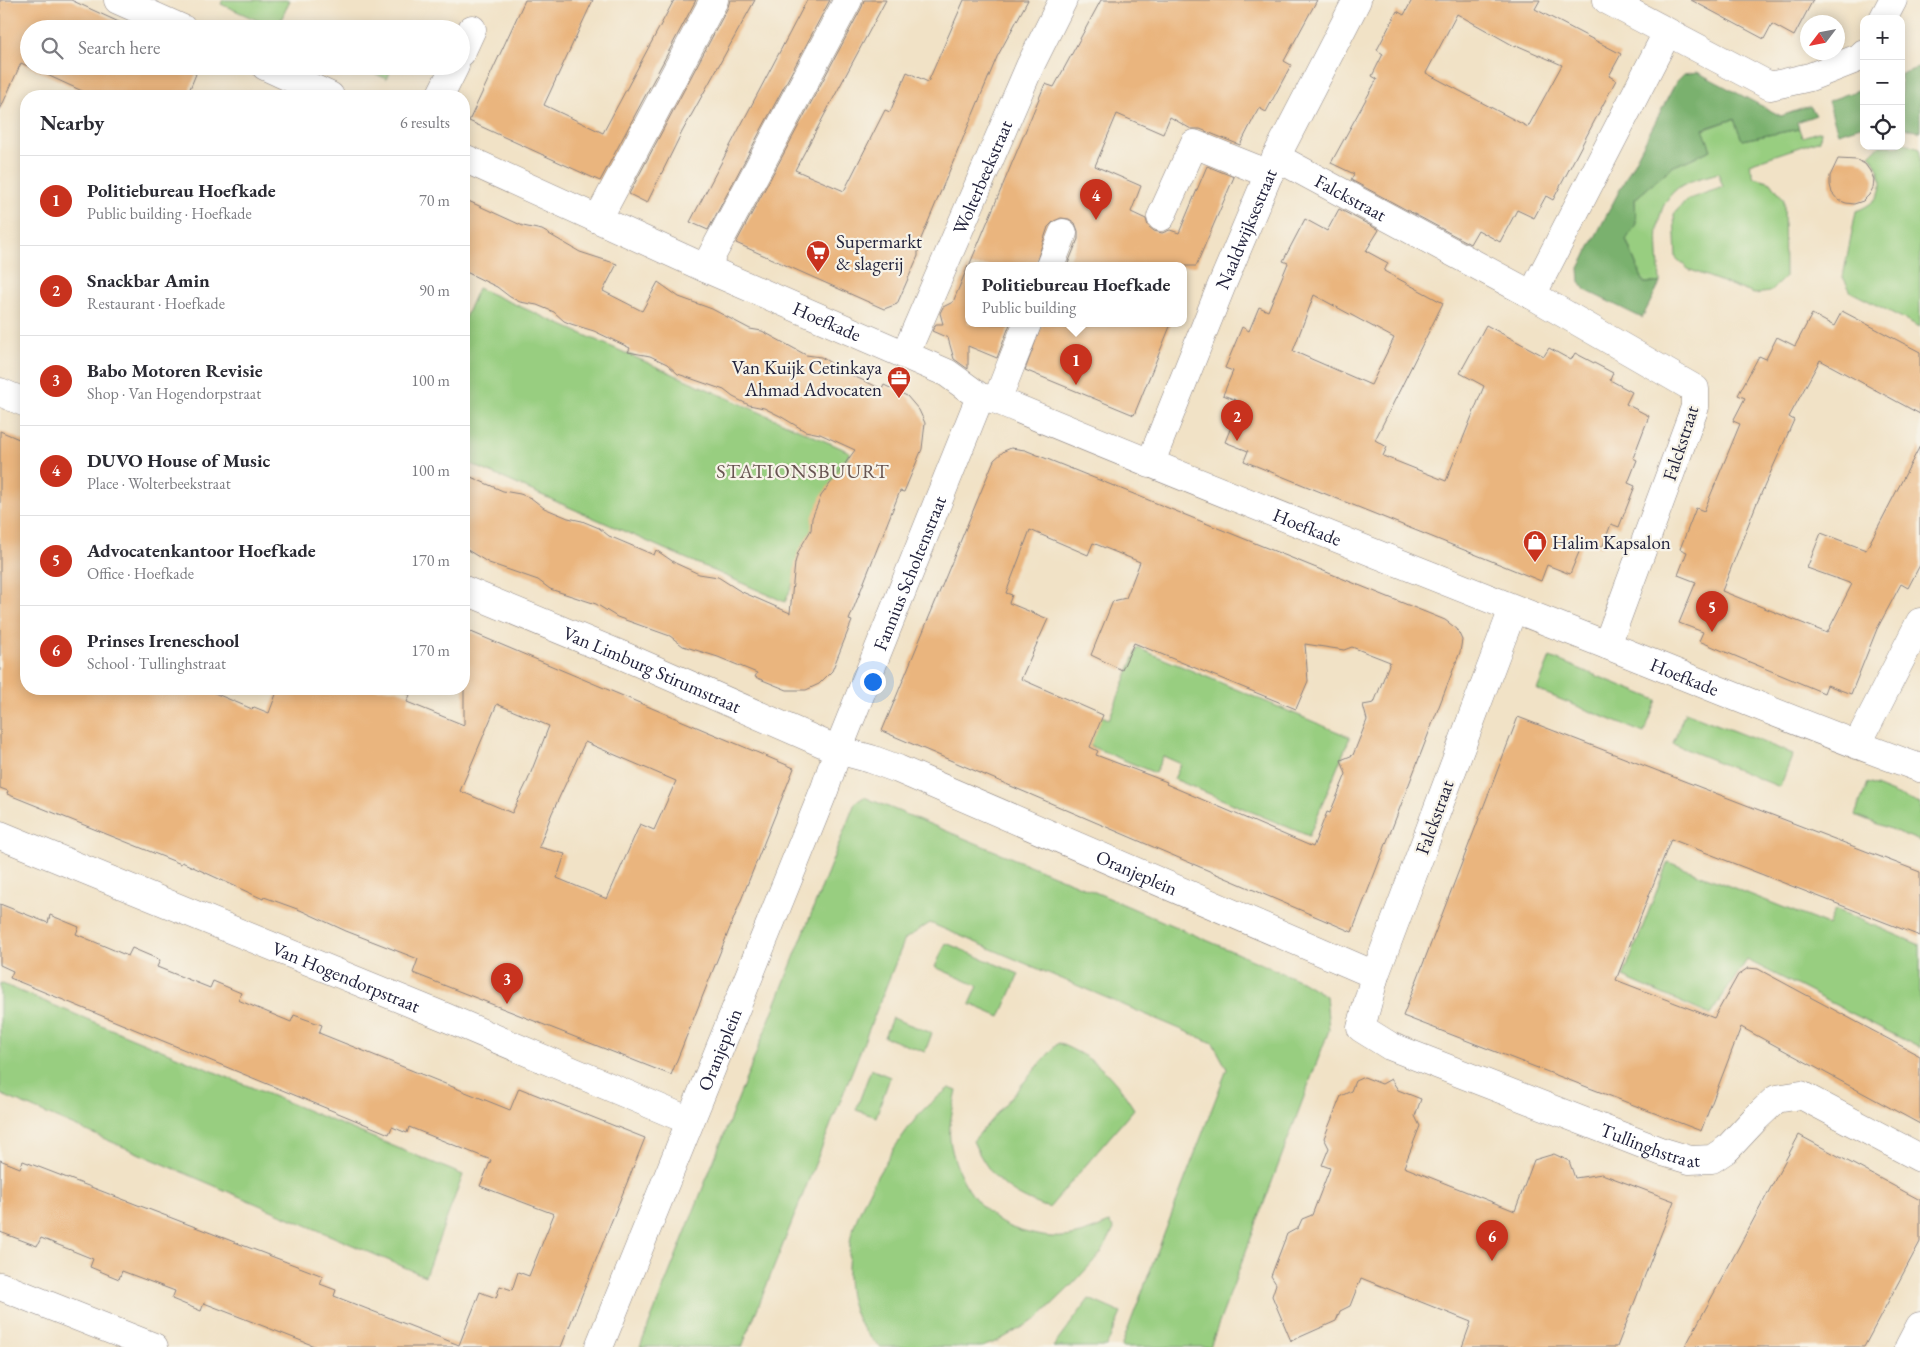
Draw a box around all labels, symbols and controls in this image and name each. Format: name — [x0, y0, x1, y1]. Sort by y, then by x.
north arrow — [1800, 15, 1845, 60]
map controls — [1860, 15, 1905, 150]
button: + — [1860, 15, 1905, 60]
search box — [20, 20, 470, 75]
icon: search — [38, 34, 66, 62]
text: Search here — [78, 35, 160, 60]
button: − — [1860, 60, 1905, 105]
button: locate — [1860, 105, 1905, 150]
text: Nearby — [40, 109, 104, 136]
text: 6 results — [400, 112, 450, 133]
street label: Wolterbeekstraat — [947, 116, 1018, 238]
street label: Naaldwijksestraat — [1210, 165, 1283, 293]
street label: Falckstraat — [1310, 168, 1391, 227]
text: Politiebureau Hoefkade — [87, 178, 276, 203]
pin: 4 — [1080, 179, 1112, 220]
text: 1 — [52, 190, 60, 211]
text: 70 m — [419, 190, 450, 211]
text: Public building · Hoefkade — [87, 203, 252, 224]
place label: Supermarkt & slagerij — [836, 229, 922, 276]
supermarket icon: Supermarkt & slagerij — [805, 239, 831, 273]
popup — [965, 262, 1187, 327]
text: Snackbar Amin — [87, 268, 210, 293]
text: Politiebureau Hoefkade — [982, 272, 1170, 297]
text: 2 — [52, 280, 60, 301]
text: 90 m — [419, 280, 450, 301]
text: Restaurant · Hoefkade — [87, 293, 225, 314]
street label: Hoefkade — [789, 296, 865, 347]
text: Public building — [982, 297, 1076, 318]
pin: 1 — [1060, 344, 1092, 385]
place label: Van Kuijk Cetinkaya Ahmad Advocaten — [732, 355, 882, 402]
text: Babo Motoren Revisie — [87, 358, 263, 383]
office icon: Van Kuijk Cetinkaya Ahmad Advocaten — [886, 365, 912, 399]
text: 3 — [52, 370, 60, 391]
text: 100 m — [411, 370, 450, 391]
text: Shop · Van Hogendorpstraat — [87, 383, 261, 404]
pin: 2 — [1221, 400, 1253, 441]
street label: Falckstraat — [1657, 402, 1704, 484]
text: DUVO House of Music — [87, 448, 270, 473]
district label: STATIONSBUURT — [716, 458, 890, 484]
text: 4 — [52, 460, 60, 481]
text: 100 m — [411, 460, 450, 481]
text: Place · Wolterbeekstraat — [87, 473, 231, 494]
street label: Fannius Scholtenstraat — [867, 492, 952, 654]
street label: Hoefkade — [1269, 502, 1345, 552]
shop icon: Halim Kapsalon — [1522, 529, 1548, 563]
place label: Halim Kapsalon — [1552, 530, 1671, 555]
text: Advocatenkantoor Hoefkade — [87, 538, 316, 563]
text: 5 — [52, 550, 60, 571]
text: 170 m — [411, 550, 450, 571]
text: Office · Hoefkade — [87, 563, 194, 584]
pin: 5 — [1696, 591, 1728, 632]
street label: Van Limburg Stirumstraat — [559, 620, 745, 719]
text: Prinses Ireneschool — [87, 628, 239, 653]
text: 6 — [52, 640, 60, 661]
text: 170 m — [411, 640, 450, 661]
street label: Hoefkade — [1646, 652, 1722, 702]
text: School · Tullinghstraat — [87, 653, 226, 674]
your location — [860, 669, 886, 695]
street label: Falckstraat — [1409, 776, 1459, 858]
street label: Oranjeplein — [1092, 844, 1181, 901]
street label: Van Hogendorpstraat — [268, 936, 424, 1018]
pin: 3 — [491, 963, 523, 1004]
street label: Oranjeplein — [692, 1005, 748, 1094]
street label: Tullinghstraat — [1597, 1117, 1701, 1173]
pin: 6 — [1476, 1220, 1508, 1261]

